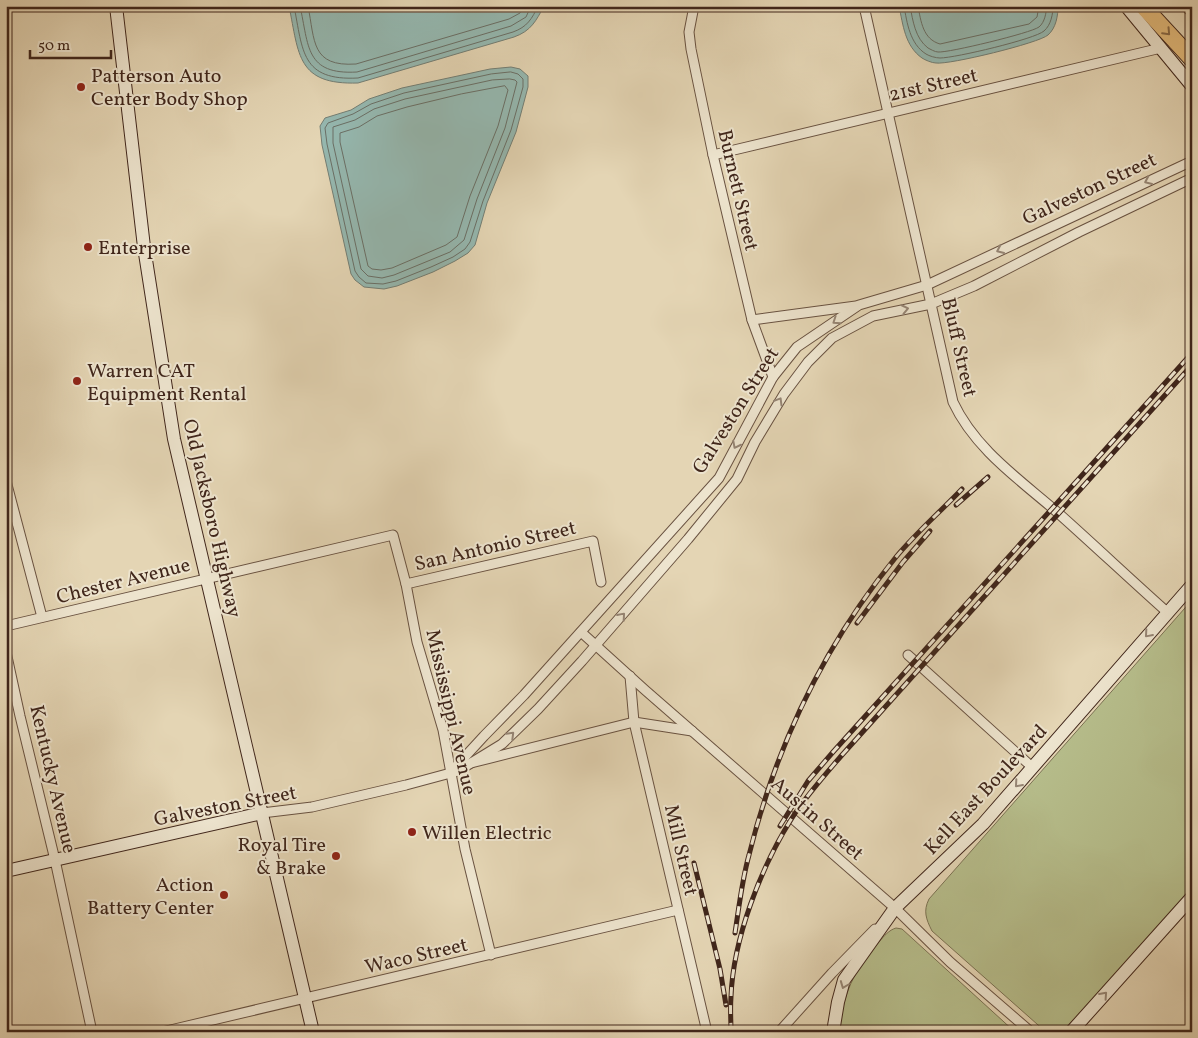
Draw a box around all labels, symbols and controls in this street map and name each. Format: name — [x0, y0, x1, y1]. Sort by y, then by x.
one-way arrow — [1161, 27, 1170, 36]
scale bar — [30, 28, 111, 60]
text: 50 m — [38, 36, 70, 57]
street label: 21st Street — [886, 62, 981, 110]
place label: Patterson Auto Center Body Shop — [91, 63, 248, 114]
marker: Patterson Auto Center Body Shop — [75, 81, 87, 93]
street label: Burnett Street — [709, 127, 765, 254]
street label: Galveston Street — [1018, 147, 1161, 233]
one-way arrow — [1144, 175, 1153, 186]
place label: Enterprise — [98, 235, 191, 263]
marker: Enterprise — [82, 241, 94, 253]
one-way arrow — [997, 244, 1006, 254]
street label: Bluff Street — [933, 295, 983, 400]
one-way arrow — [901, 304, 910, 315]
one-way arrow — [832, 315, 842, 324]
street label: Galveston Street — [686, 342, 787, 480]
place label: Warren CAT Equipment Rental — [87, 358, 247, 409]
marker: Warren CAT Equipment Rental — [71, 375, 83, 387]
one-way arrow — [773, 398, 783, 407]
street label: Old Jacksboro Highway — [175, 416, 248, 621]
one-way arrow — [732, 440, 742, 449]
street label: San Antonio Street — [412, 515, 579, 579]
street label: Chester Avenue — [54, 552, 193, 612]
one-way arrow — [616, 612, 625, 621]
street label: Mississippi Avenue — [417, 627, 483, 798]
one-way arrow — [1144, 629, 1153, 638]
street label: Kentucky Avenue — [21, 703, 83, 856]
street label: Kell East Boulevard — [918, 719, 1055, 862]
one-way arrow — [505, 732, 514, 741]
street label: Austin Street — [764, 771, 869, 868]
one-way arrow — [1015, 778, 1024, 787]
street label: Galveston Street — [152, 779, 299, 835]
street label: Mill Street — [656, 802, 704, 899]
place label: Willen Electric — [422, 820, 552, 848]
marker: Willen Electric — [406, 826, 418, 838]
place label: Royal Tire & Brake — [238, 832, 326, 883]
marker: Royal Tire & Brake — [330, 850, 342, 862]
place label: Action Battery Center — [87, 872, 214, 923]
marker: Action Battery Center — [218, 889, 230, 901]
street label: Waco Street — [362, 932, 471, 982]
one-way arrow — [840, 980, 850, 988]
one-way arrow — [1098, 992, 1107, 1001]

